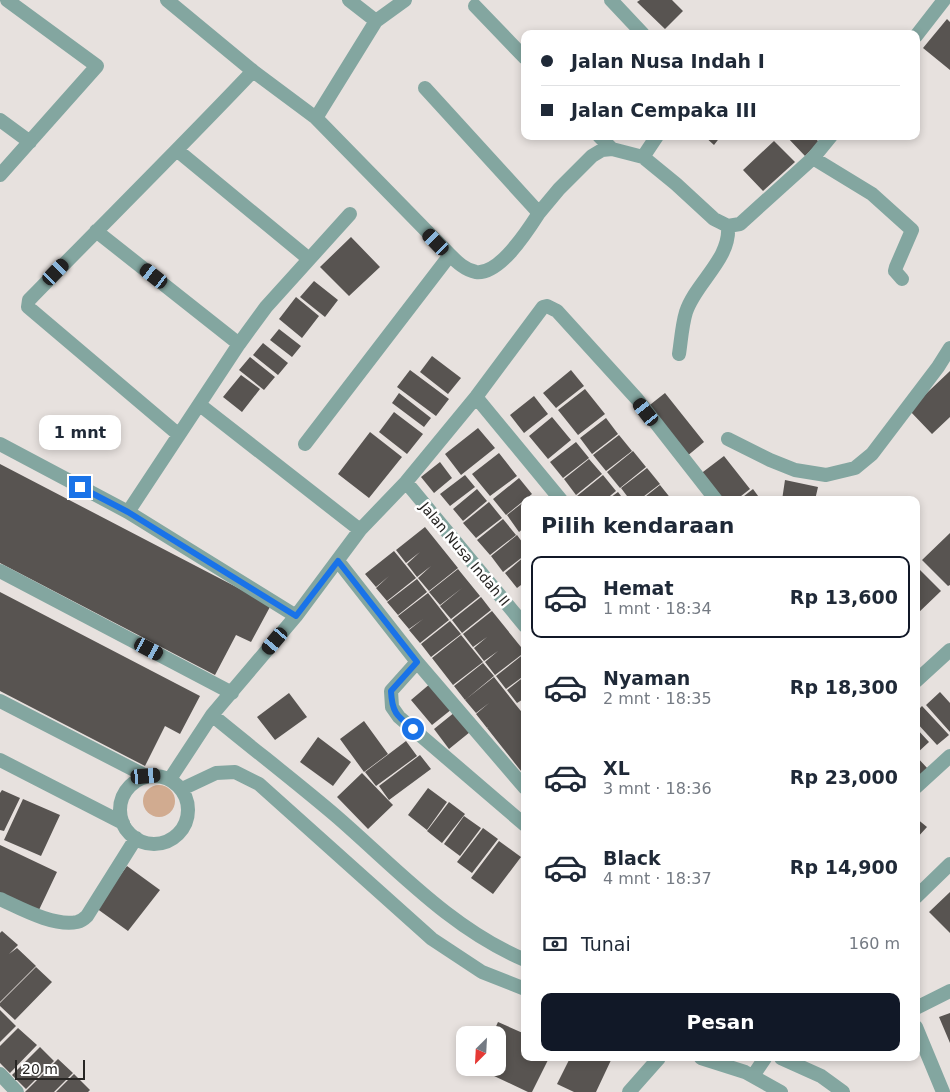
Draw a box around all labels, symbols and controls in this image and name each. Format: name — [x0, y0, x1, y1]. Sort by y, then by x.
text: Jalan Nusa Indah I — [571, 50, 765, 72]
text: Jalan Cempaka III — [571, 99, 757, 121]
car — [420, 226, 451, 258]
car — [40, 256, 71, 288]
car — [137, 261, 170, 291]
car — [630, 396, 661, 428]
callout: 1 mnt — [39, 414, 121, 450]
text: 1 mnt — [54, 423, 106, 442]
route end — [69, 476, 91, 498]
street label: Jalan Nusa Indah II — [416, 498, 513, 609]
text: Pilih kendaraan — [541, 513, 735, 538]
icon: car — [543, 575, 588, 620]
text: Hemat — [603, 577, 674, 599]
text: Rp 13,600 — [790, 586, 898, 608]
text: 1 mnt · 18:34 — [603, 599, 712, 618]
car — [259, 625, 290, 657]
car — [132, 635, 165, 663]
icon: car — [543, 665, 588, 710]
text: Nyaman — [603, 667, 690, 689]
text: Rp 18,300 — [790, 676, 898, 698]
text: 2 mnt · 18:35 — [603, 689, 712, 708]
route start — [402, 718, 424, 740]
icon: car — [543, 755, 588, 800]
text: XL — [603, 757, 630, 779]
text: Rp 23,000 — [790, 766, 898, 788]
car — [130, 767, 161, 785]
text: 3 mnt · 18:36 — [603, 779, 712, 798]
icon: car — [543, 845, 588, 890]
text: Black — [603, 847, 661, 869]
text: Rp 14,900 — [790, 856, 898, 878]
text: 4 mnt · 18:37 — [603, 869, 712, 888]
icon: cash — [541, 930, 569, 958]
text: Tunai — [581, 933, 631, 955]
text: 160 m — [849, 934, 900, 953]
button: Pesan — [541, 993, 900, 1051]
north arrow — [456, 1026, 506, 1076]
map controls — [456, 1026, 506, 1076]
scale bar — [15, 1057, 85, 1080]
text: 20 m — [22, 1061, 58, 1077]

